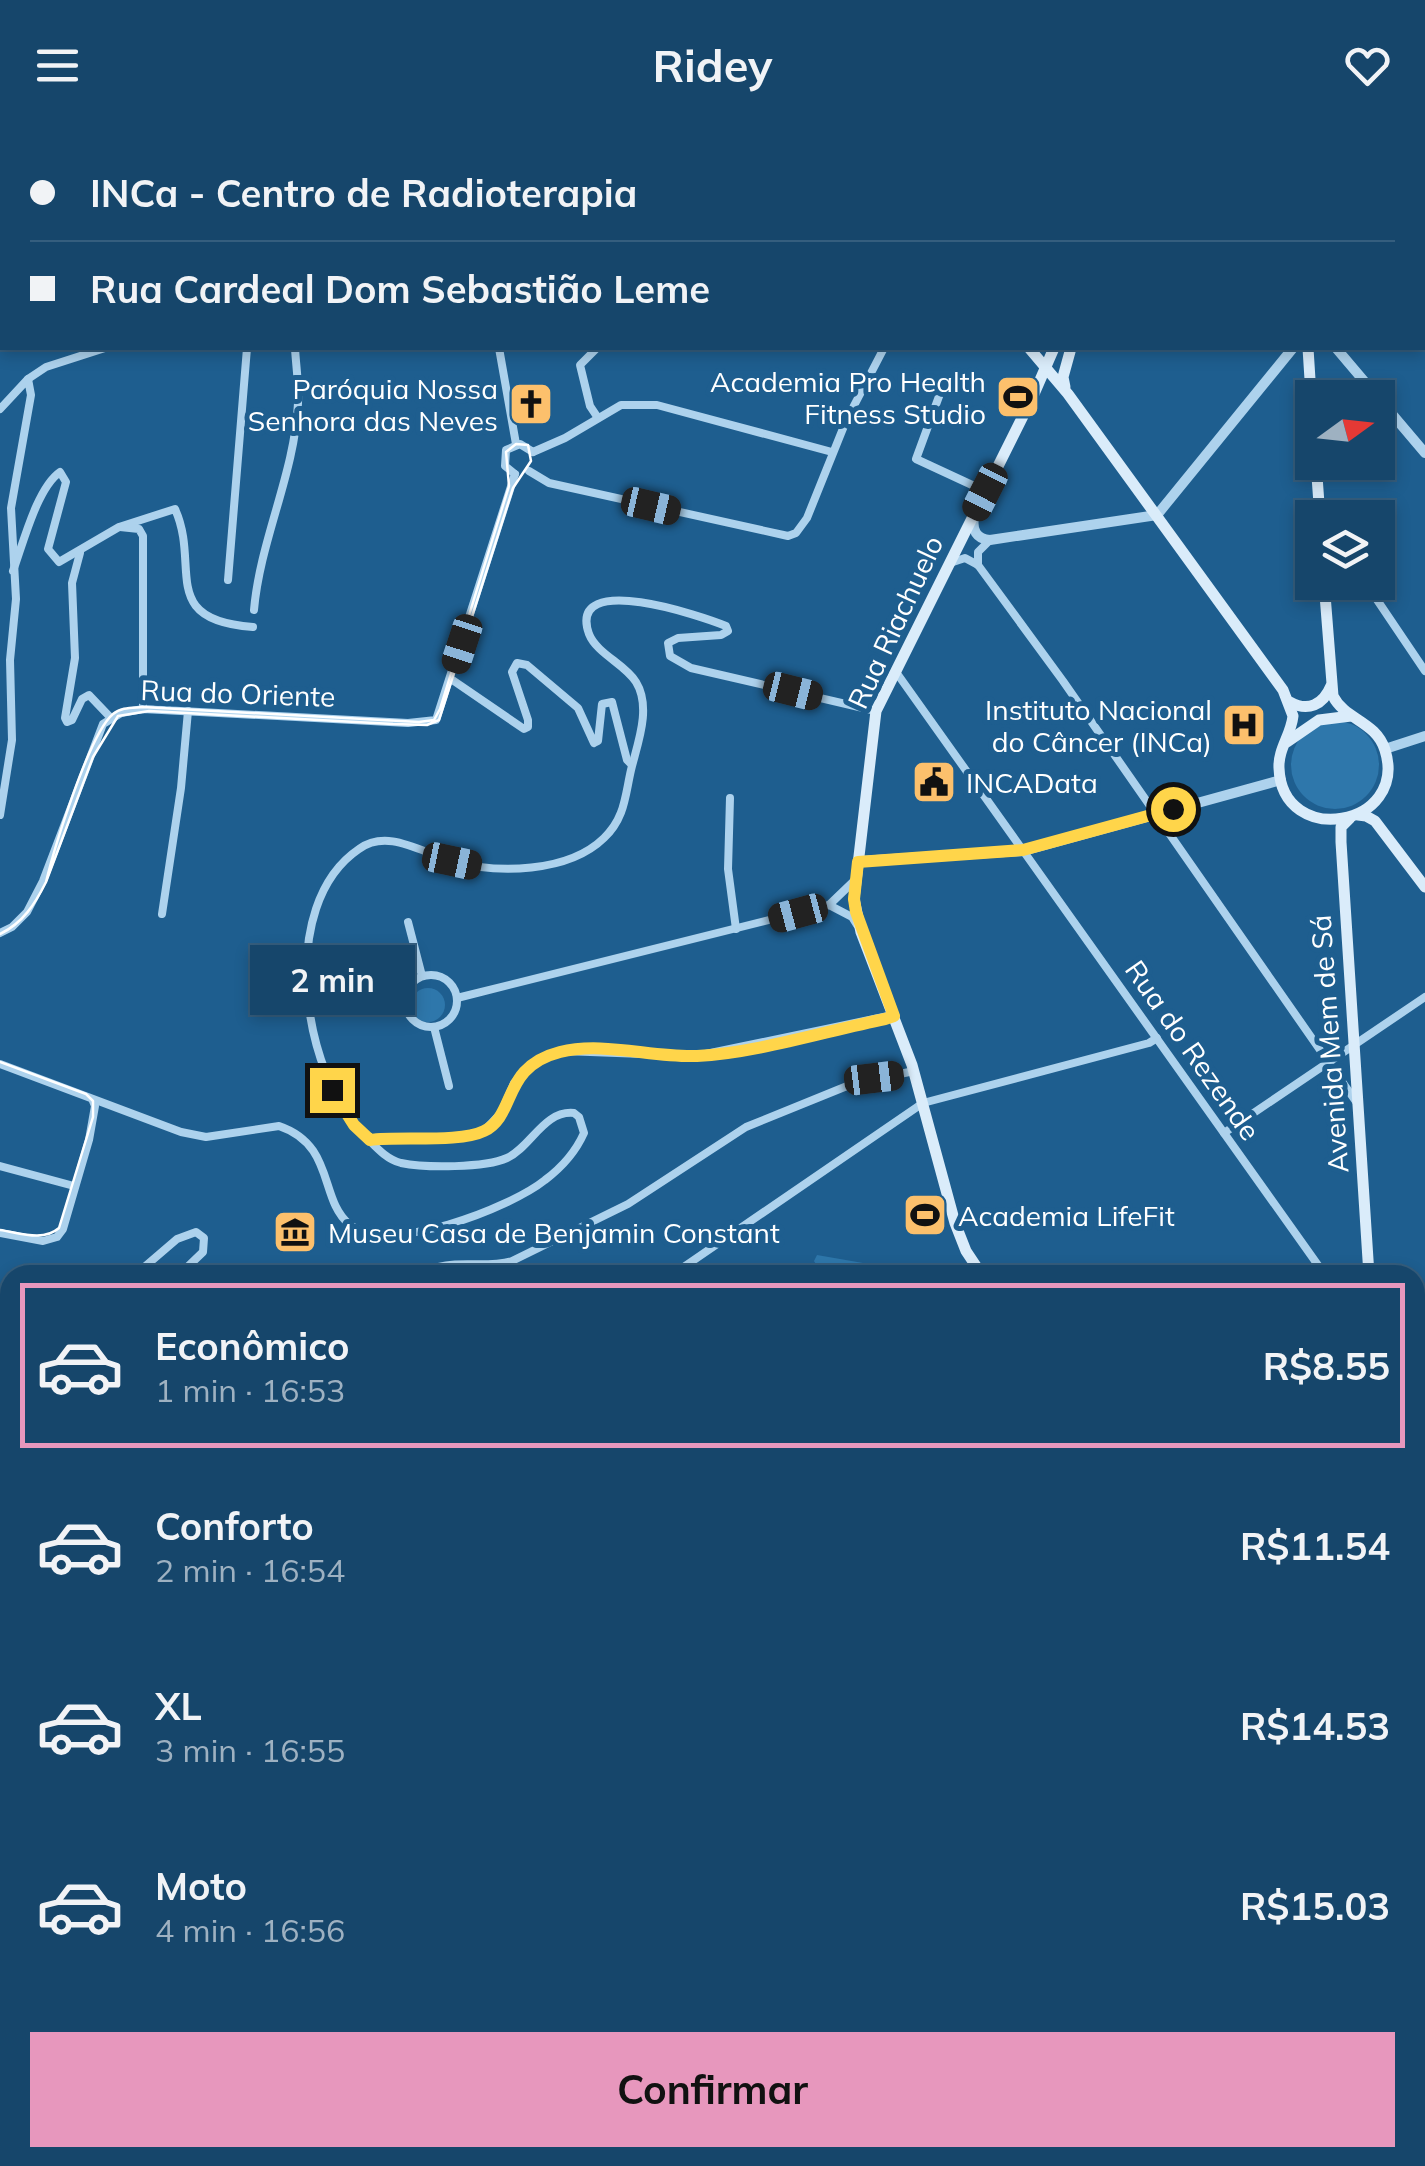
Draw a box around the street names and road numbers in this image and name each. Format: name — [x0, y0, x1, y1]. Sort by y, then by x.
street label: Rua Riachuelo — [840, 530, 950, 714]
street label: Rua do Oriente — [140, 672, 336, 714]
street label: Avenida Mem de Sá — [1303, 914, 1355, 1174]
street label: Rua do Rezende — [1118, 953, 1268, 1147]

